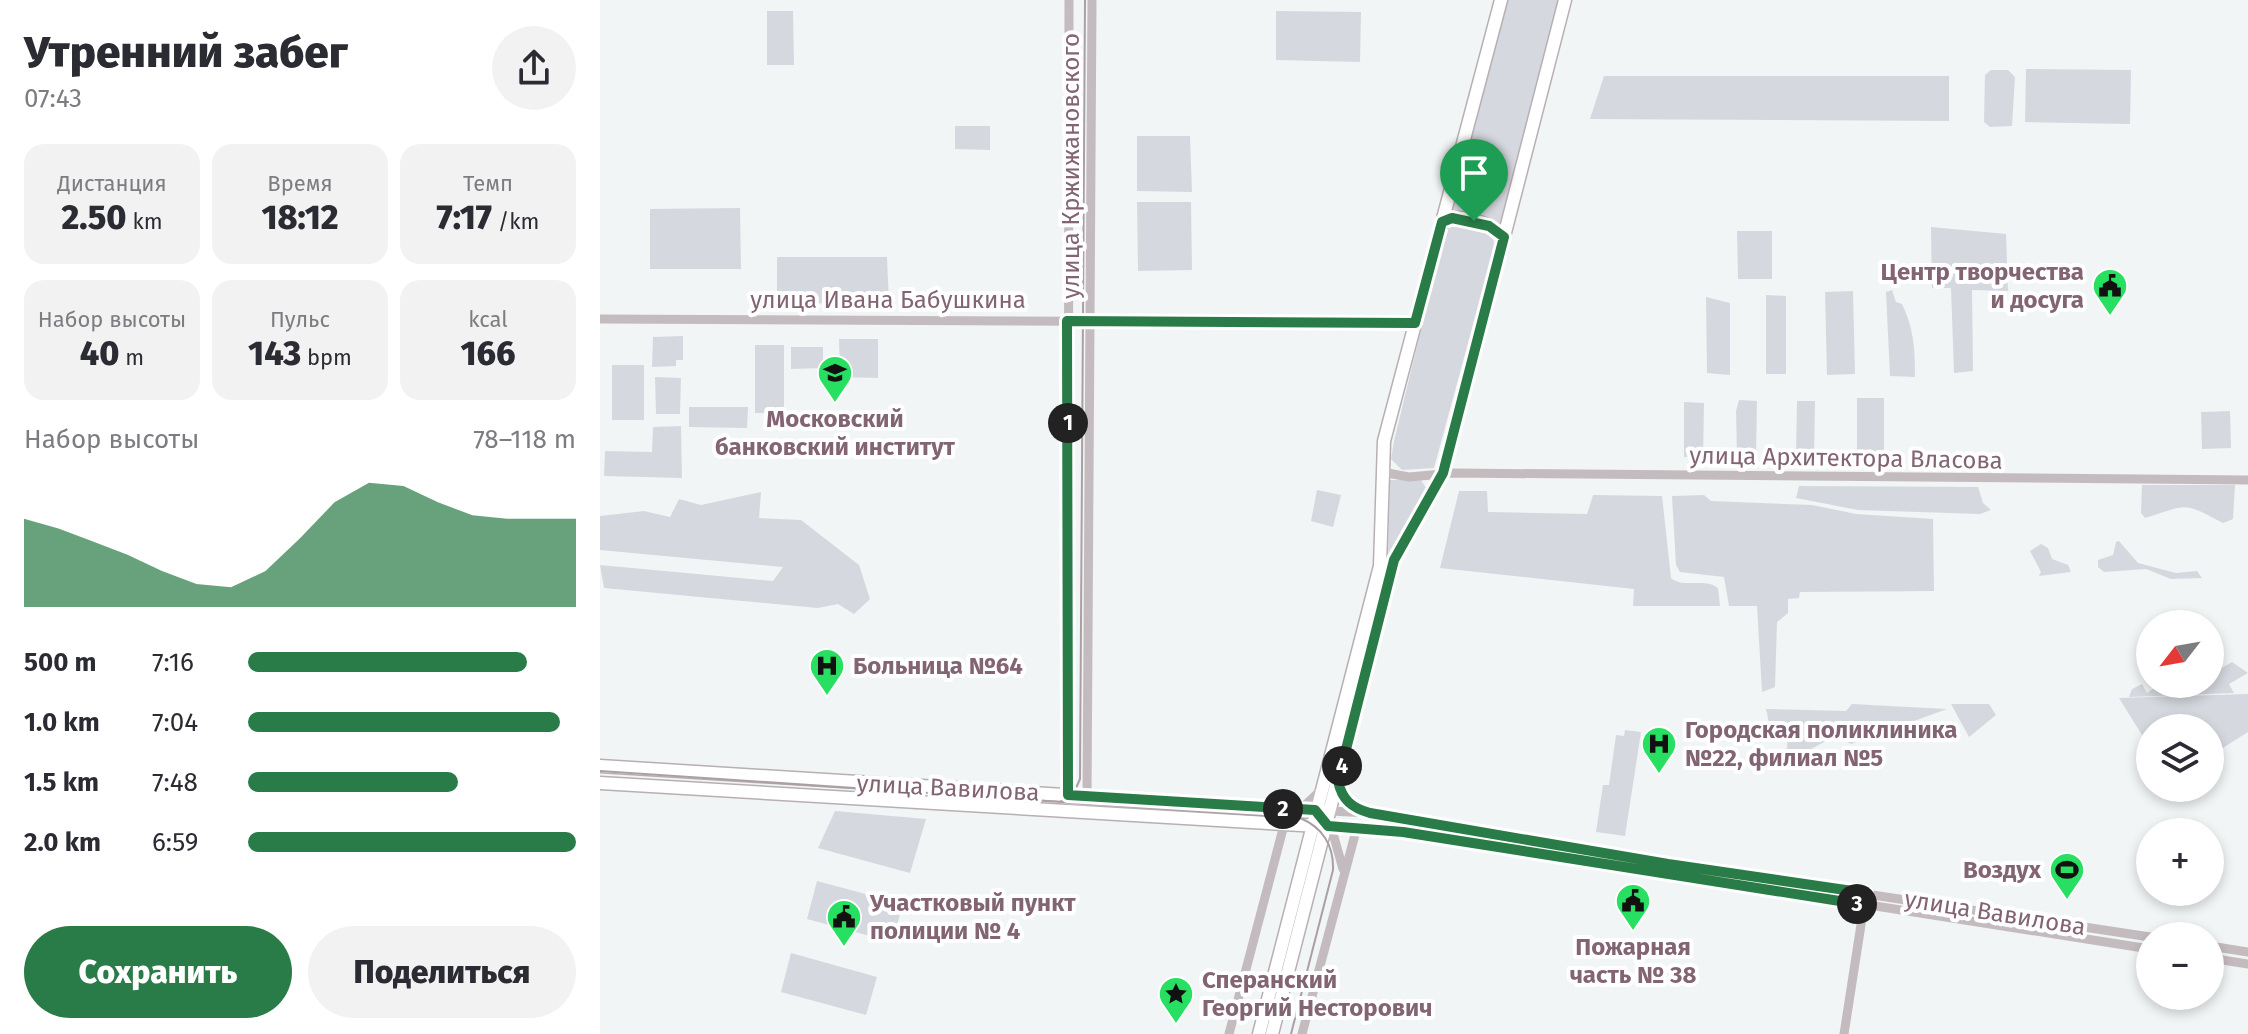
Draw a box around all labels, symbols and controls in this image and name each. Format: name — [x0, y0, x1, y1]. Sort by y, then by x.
text: Утренний забег — [24, 26, 348, 79]
button: share — [492, 26, 576, 110]
street label: улица Кржижановского — [1057, 33, 1085, 299]
text: 07:43 — [24, 83, 82, 114]
pin — [1440, 139, 1508, 221]
icon: arrive — [1452, 151, 1496, 195]
text: Дистанция — [57, 170, 167, 197]
text: Время — [267, 170, 333, 197]
text: Темп — [463, 170, 513, 197]
text: 2.50 — [62, 197, 127, 238]
text: 18:12 — [261, 197, 339, 238]
text: 7:17 — [437, 197, 492, 238]
text: km — [127, 208, 163, 235]
text: /km — [492, 208, 539, 235]
place label: Центр творчества и досуга — [1880, 258, 2084, 314]
public building icon: Центр творчества и досуга — [2091, 267, 2129, 317]
street label: улица Ивана Бабушкина — [750, 286, 1026, 314]
text: Набор высоты — [38, 306, 186, 333]
text: Пульс — [270, 306, 330, 333]
text: kcal — [468, 306, 508, 333]
text: 40 — [80, 333, 120, 374]
text: 143 — [248, 333, 301, 374]
text: 166 — [460, 333, 516, 374]
text: m — [120, 344, 144, 371]
text: bpm — [301, 344, 352, 371]
school or university icon: Московский банковский институт — [816, 354, 854, 404]
pin: 1 — [1048, 403, 1088, 443]
place label: Московский банковский институт — [715, 405, 956, 461]
text: 1 — [1063, 409, 1073, 436]
text: Набор высоты — [24, 424, 199, 455]
text: 78–118 m — [473, 424, 576, 455]
street label: улица Архитектора Власова — [1689, 441, 2003, 475]
north arrow — [2136, 610, 2224, 698]
map controls — [2136, 610, 2224, 1010]
text: 500 m — [24, 647, 97, 678]
text: 7:16 — [152, 647, 194, 678]
hospital icon: Больница №64 — [808, 647, 846, 697]
place label: Больница №64 — [853, 652, 1023, 680]
text: 1.0 km — [24, 707, 100, 738]
text: 7:04 — [152, 707, 198, 738]
button: layers — [2136, 714, 2224, 802]
place label: Городская поликлиника №22, филиал №5 — [1685, 716, 1958, 772]
hospital icon: Городская поликлиника №22, филиал №5 — [1640, 725, 1678, 775]
pin: 4 — [1322, 746, 1362, 786]
text: 4 — [1336, 752, 1348, 779]
text: 1.5 km — [24, 767, 99, 798]
text: 7:48 — [152, 767, 198, 798]
street label: улица Вавилова — [856, 769, 1040, 807]
pin: 2 — [1263, 789, 1303, 829]
text: 2 — [1277, 795, 1289, 822]
button: + — [2136, 818, 2224, 906]
text: 2.0 km — [24, 827, 101, 858]
text: 6:59 — [152, 827, 199, 858]
sports icon: Воздух — [2048, 851, 2086, 901]
place label: Воздух — [1963, 856, 2042, 884]
public building icon: Пожарная часть № 38 — [1614, 882, 1652, 932]
pin: 3 — [1837, 884, 1877, 924]
street label: улица Вавилова — [1902, 885, 2088, 941]
place label: Участковый пункт полиции № 4 — [869, 889, 1076, 945]
text: 3 — [1851, 890, 1863, 917]
public building icon: Участковый пункт полиции № 4 — [825, 898, 863, 948]
button: − — [2136, 922, 2224, 1010]
button: Сохранить — [24, 926, 292, 1018]
button: Поделиться — [308, 926, 576, 1018]
place label: Пожарная часть № 38 — [1570, 933, 1696, 989]
place label: Сперанский Георгий Несторович — [1202, 966, 1432, 1022]
place icon: Сперанский Георгий Несторович — [1157, 975, 1195, 1025]

